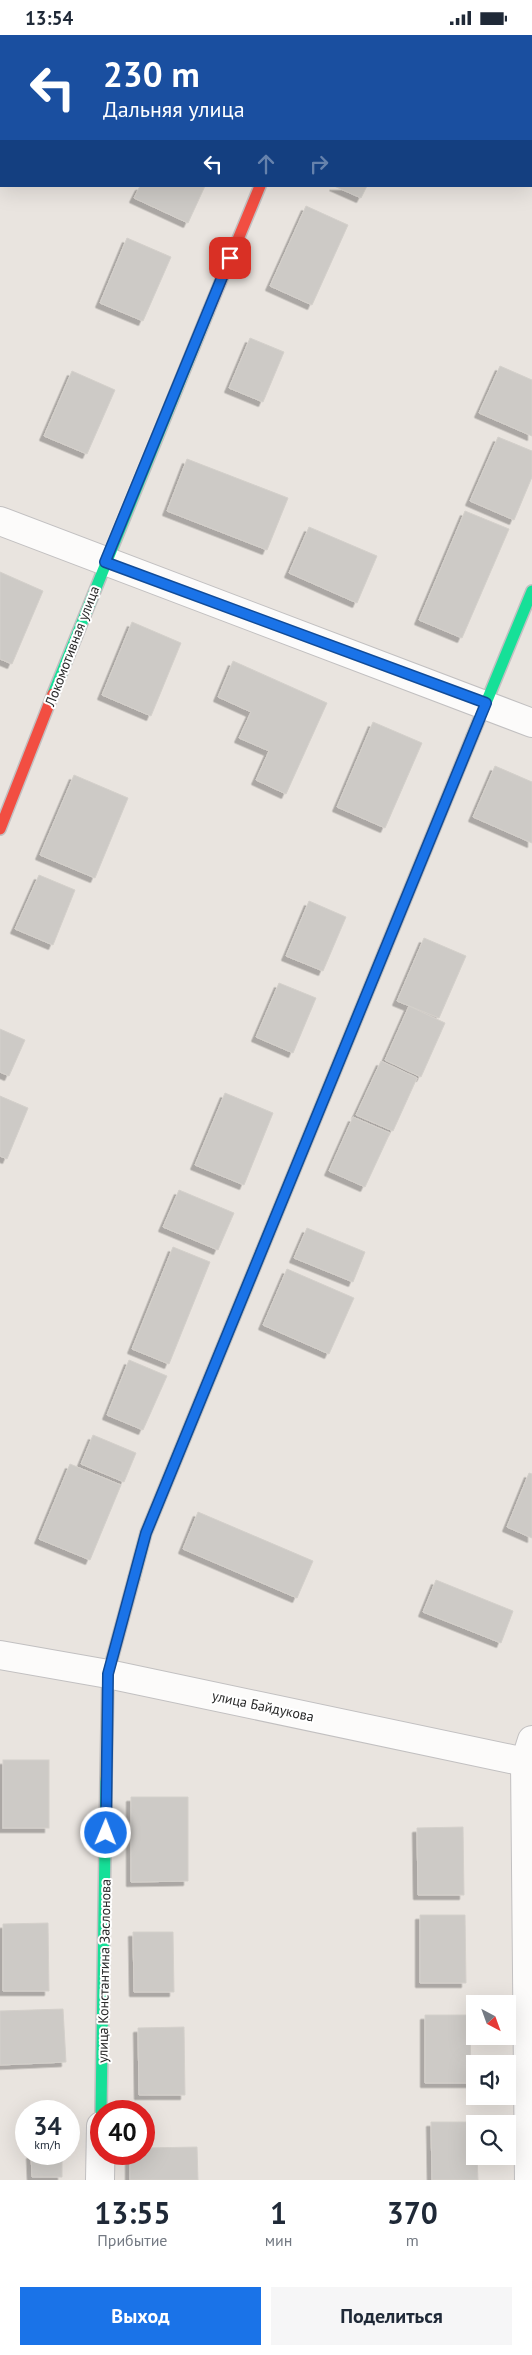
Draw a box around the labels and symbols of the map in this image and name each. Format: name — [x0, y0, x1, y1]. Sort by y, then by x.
pin — [209, 237, 251, 279]
street label: Локомотивная улица — [40, 583, 103, 710]
street label: улица Байдукова — [210, 1686, 316, 1726]
position arrow — [79, 1806, 131, 1858]
street label: улица Константина Заслонова — [93, 1879, 115, 2063]
north arrow — [466, 1995, 516, 2045]
speed limit sign: 40 — [90, 2100, 155, 2165]

